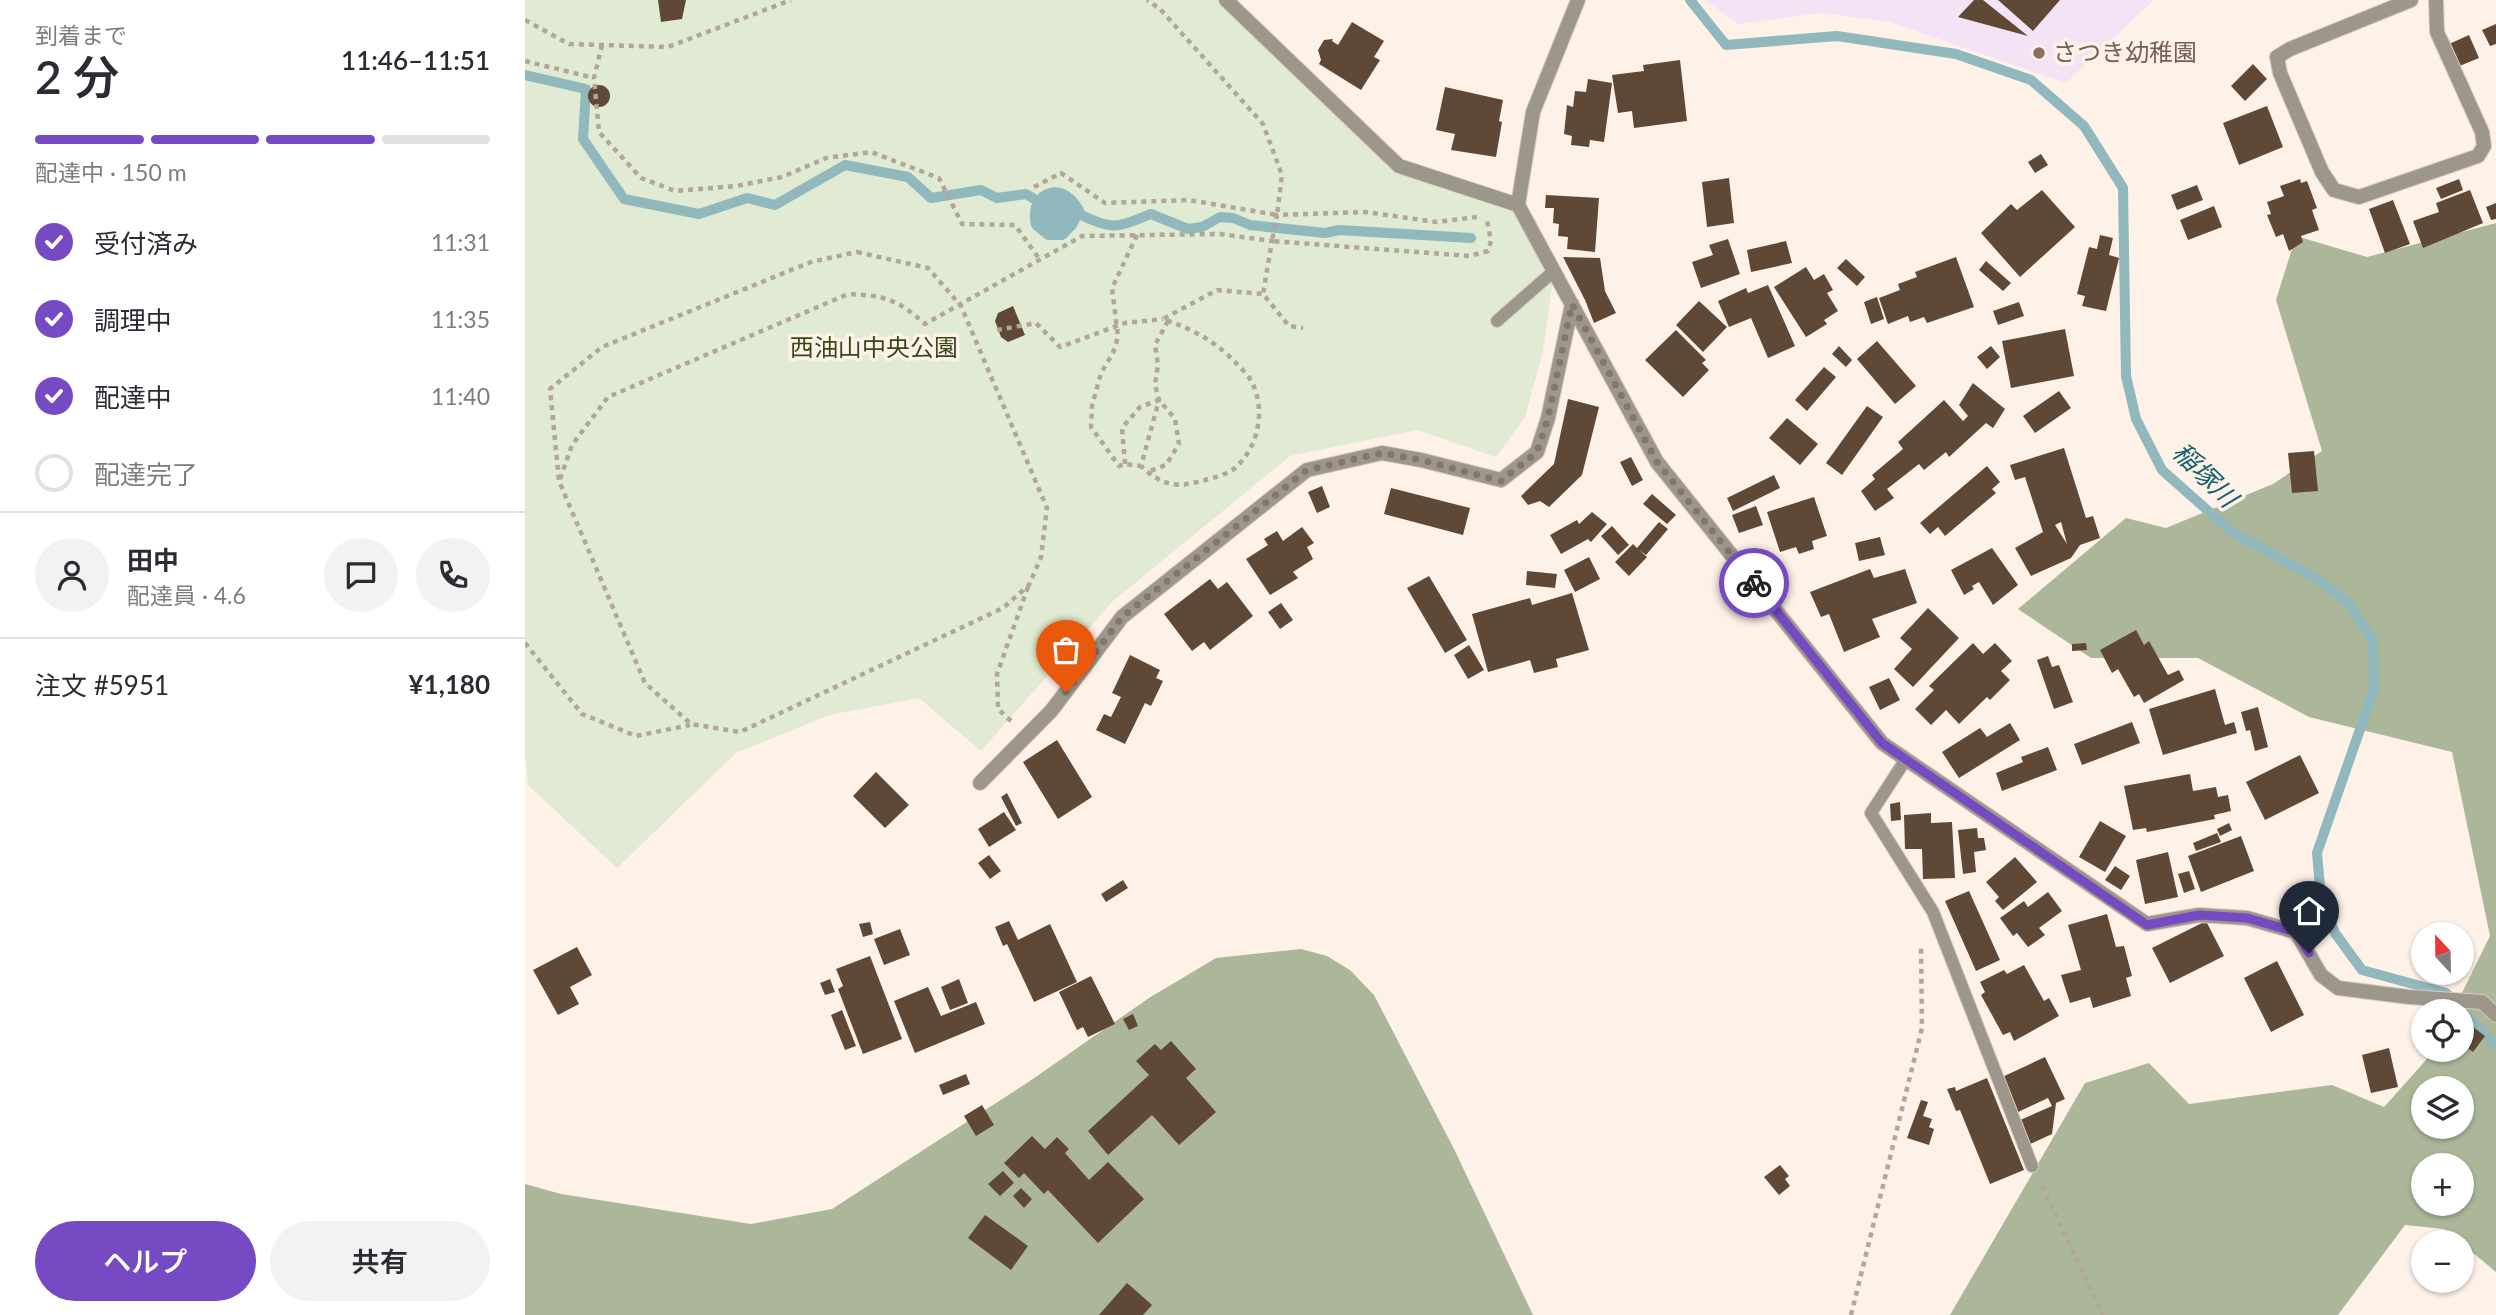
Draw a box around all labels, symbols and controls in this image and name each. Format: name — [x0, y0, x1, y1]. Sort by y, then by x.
text: 到着まで — [35, 21, 127, 49]
place label: さつき幼稚園 — [2053, 37, 2197, 66]
text: 11:46–11:51 — [341, 44, 490, 76]
marker: さつき幼稚園 — [2031, 45, 2047, 61]
text: 2 分 — [35, 49, 119, 104]
text: 配達中 · 150 m — [35, 158, 187, 186]
icon: check — [35, 223, 73, 261]
text: 受付済み — [94, 227, 198, 259]
text: 11:31 — [431, 228, 490, 256]
icon: check — [35, 300, 73, 338]
text: 調理中 — [94, 304, 172, 336]
text: 11:35 — [431, 305, 490, 333]
park label: 西油山中央公園 — [790, 332, 958, 361]
icon: check — [35, 377, 73, 415]
text: 配達中 — [94, 381, 172, 413]
text: 11:40 — [431, 382, 490, 410]
water label: 稲塚川 — [2167, 435, 2247, 515]
text: 配達完了 — [94, 458, 198, 490]
button: person — [35, 538, 109, 612]
button: chat — [324, 538, 398, 612]
button: phone — [416, 538, 490, 612]
text: 田中 — [127, 544, 179, 576]
courier — [1719, 548, 1789, 618]
icon: bike — [1735, 564, 1773, 602]
text: 配達員 · 4.6 — [127, 581, 246, 609]
pin — [1036, 620, 1096, 692]
icon: bag — [1047, 631, 1085, 669]
text: ¥1,180 — [409, 668, 490, 700]
text: 注文 #5951 — [35, 669, 169, 701]
pin — [2279, 881, 2339, 953]
icon: home — [2290, 892, 2328, 930]
north arrow — [2411, 922, 2475, 985]
map controls — [2411, 922, 2474, 1293]
button: locate — [2411, 999, 2474, 1062]
button: layers — [2411, 1076, 2474, 1139]
button: + — [2411, 1153, 2474, 1216]
button: ヘルプ — [35, 1221, 256, 1301]
button: 共有 — [270, 1221, 490, 1301]
button: − — [2411, 1230, 2474, 1293]

